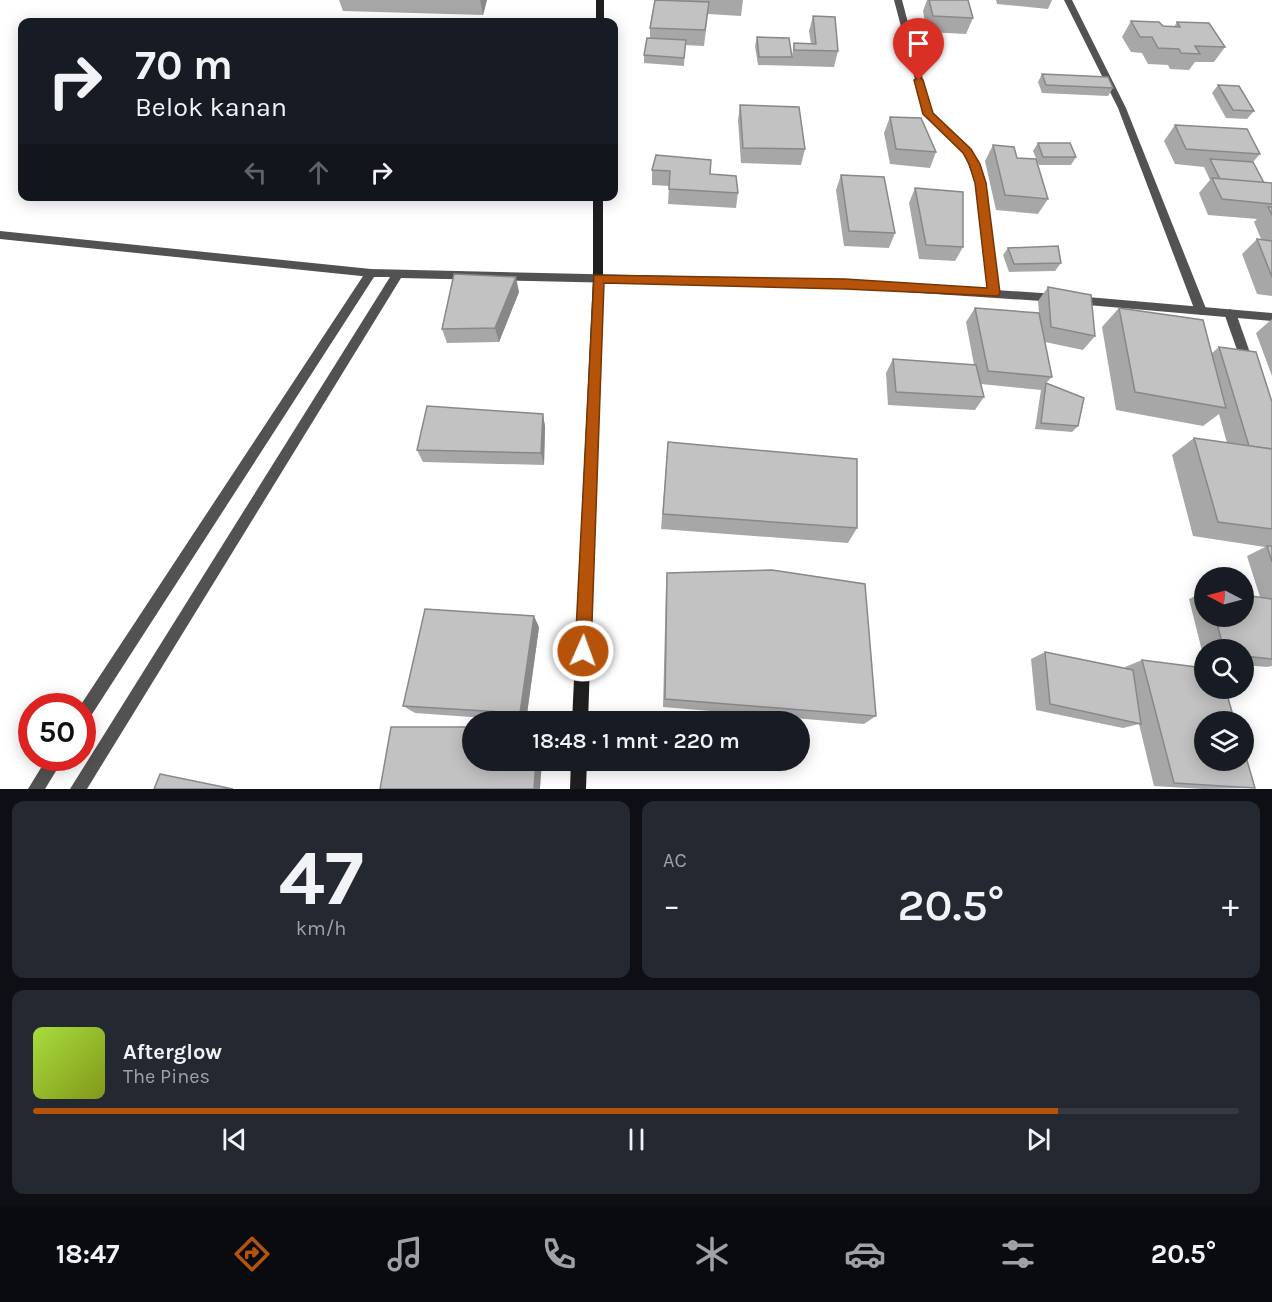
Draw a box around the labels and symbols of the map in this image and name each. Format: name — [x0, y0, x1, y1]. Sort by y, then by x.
pin — [893, 18, 944, 80]
north arrow — [1194, 567, 1254, 627]
position arrow — [551, 619, 615, 683]
speed limit sign: 50 — [18, 693, 96, 771]

